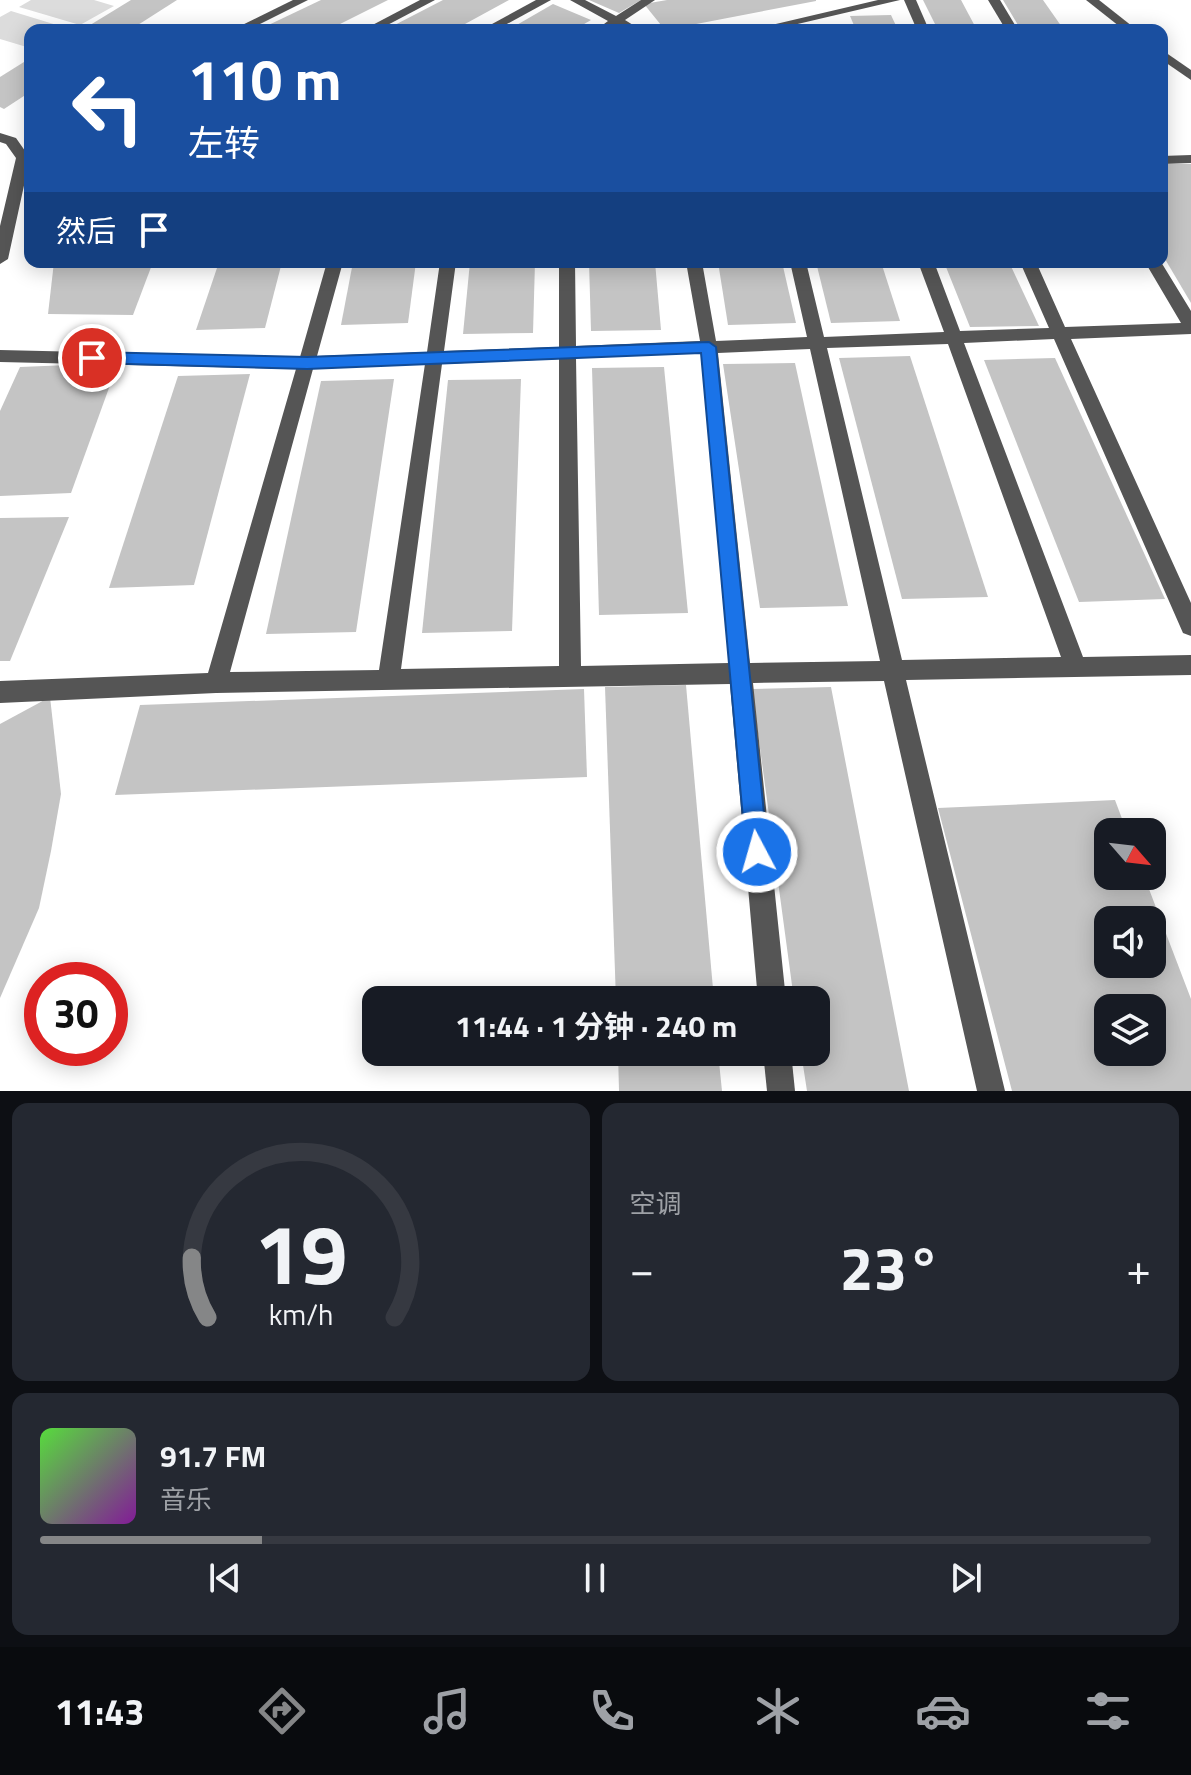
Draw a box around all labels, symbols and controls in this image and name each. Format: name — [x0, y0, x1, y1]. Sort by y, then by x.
text: 110 m — [188, 37, 341, 122]
icon: left — [56, 56, 160, 160]
text: 左转 — [188, 115, 260, 170]
text: 然后 — [56, 208, 116, 254]
icon: arrive — [132, 208, 176, 252]
pin — [58, 324, 126, 392]
icon: arrive — [70, 336, 114, 380]
position arrow — [715, 810, 799, 894]
north arrow — [1094, 818, 1166, 890]
map controls — [1094, 818, 1166, 1066]
button: sound — [1094, 906, 1166, 978]
speed limit sign: 30 — [24, 962, 128, 1066]
button: layers — [1094, 994, 1166, 1066]
text: 11:44 · 1 分钟 · 240 m — [455, 1003, 737, 1049]
text: 空调 — [630, 1184, 682, 1223]
text: 19 — [254, 1190, 347, 1316]
text: 23° — [840, 1222, 941, 1313]
text: − — [630, 1235, 654, 1302]
text: + — [1126, 1235, 1151, 1302]
text: km/h — [268, 1293, 333, 1336]
text: 91.7 FM — [160, 1433, 266, 1479]
text: 音乐 — [160, 1480, 212, 1519]
icon: previous — [203, 1556, 247, 1600]
icon: pause — [573, 1556, 617, 1600]
icon: next — [944, 1556, 988, 1600]
icon: directions — [254, 1683, 310, 1739]
icon: music — [419, 1683, 475, 1739]
icon: phone — [584, 1683, 640, 1739]
icon: climate — [750, 1683, 806, 1739]
icon: car — [915, 1683, 971, 1739]
icon: filters — [1080, 1683, 1136, 1739]
text: 11:43 — [55, 1684, 145, 1739]

